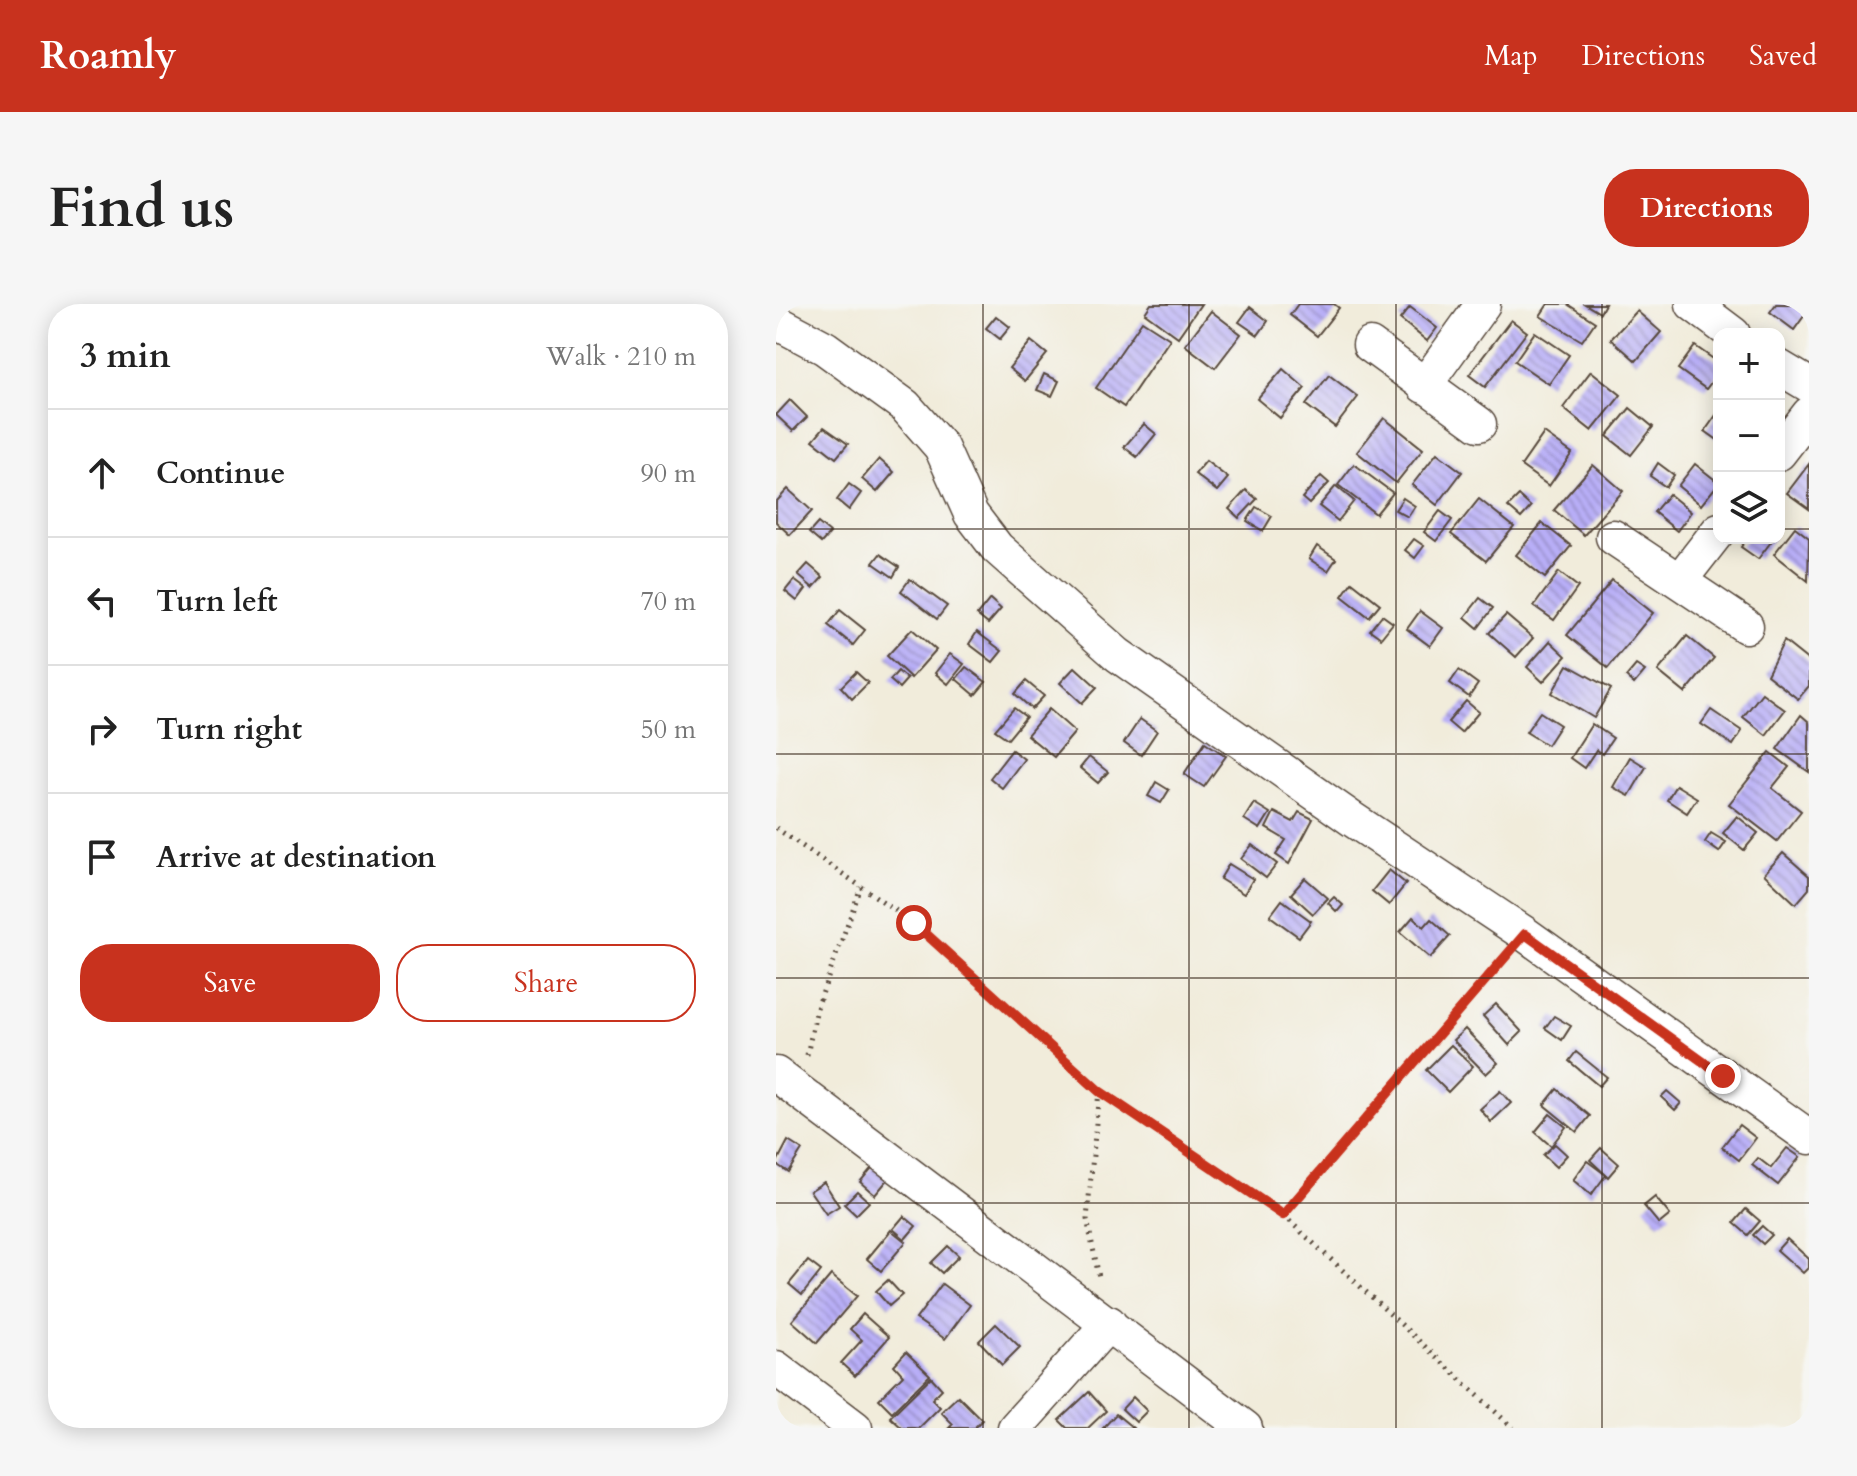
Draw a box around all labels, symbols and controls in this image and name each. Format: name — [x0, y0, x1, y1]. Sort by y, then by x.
text: Roamly — [40, 30, 177, 82]
text: Map — [1484, 37, 1538, 75]
text: Directions — [1582, 37, 1705, 75]
text: Saved — [1749, 37, 1817, 75]
button: Directions — [1604, 169, 1809, 247]
text: Find us — [48, 171, 234, 246]
map controls — [1713, 328, 1785, 544]
button: + — [1713, 328, 1785, 400]
text: 3 min — [80, 333, 171, 379]
text: Walk · 210 m — [546, 339, 696, 374]
button: − — [1713, 400, 1785, 472]
icon: ahead — [80, 451, 124, 495]
text: Continue — [156, 453, 285, 494]
text: 90 m — [640, 456, 696, 491]
button: layers — [1713, 472, 1785, 544]
icon: left — [80, 579, 124, 623]
text: Turn left — [156, 581, 278, 622]
text: 70 m — [640, 584, 696, 619]
icon: right — [80, 707, 124, 751]
text: Turn right — [156, 709, 302, 750]
text: 50 m — [640, 712, 696, 747]
icon: arrive — [80, 835, 124, 879]
text: Arrive at destination — [156, 837, 436, 878]
route start — [896, 905, 932, 941]
button: Save — [80, 944, 380, 1022]
button: Share — [396, 944, 696, 1022]
route end — [1705, 1058, 1741, 1094]

